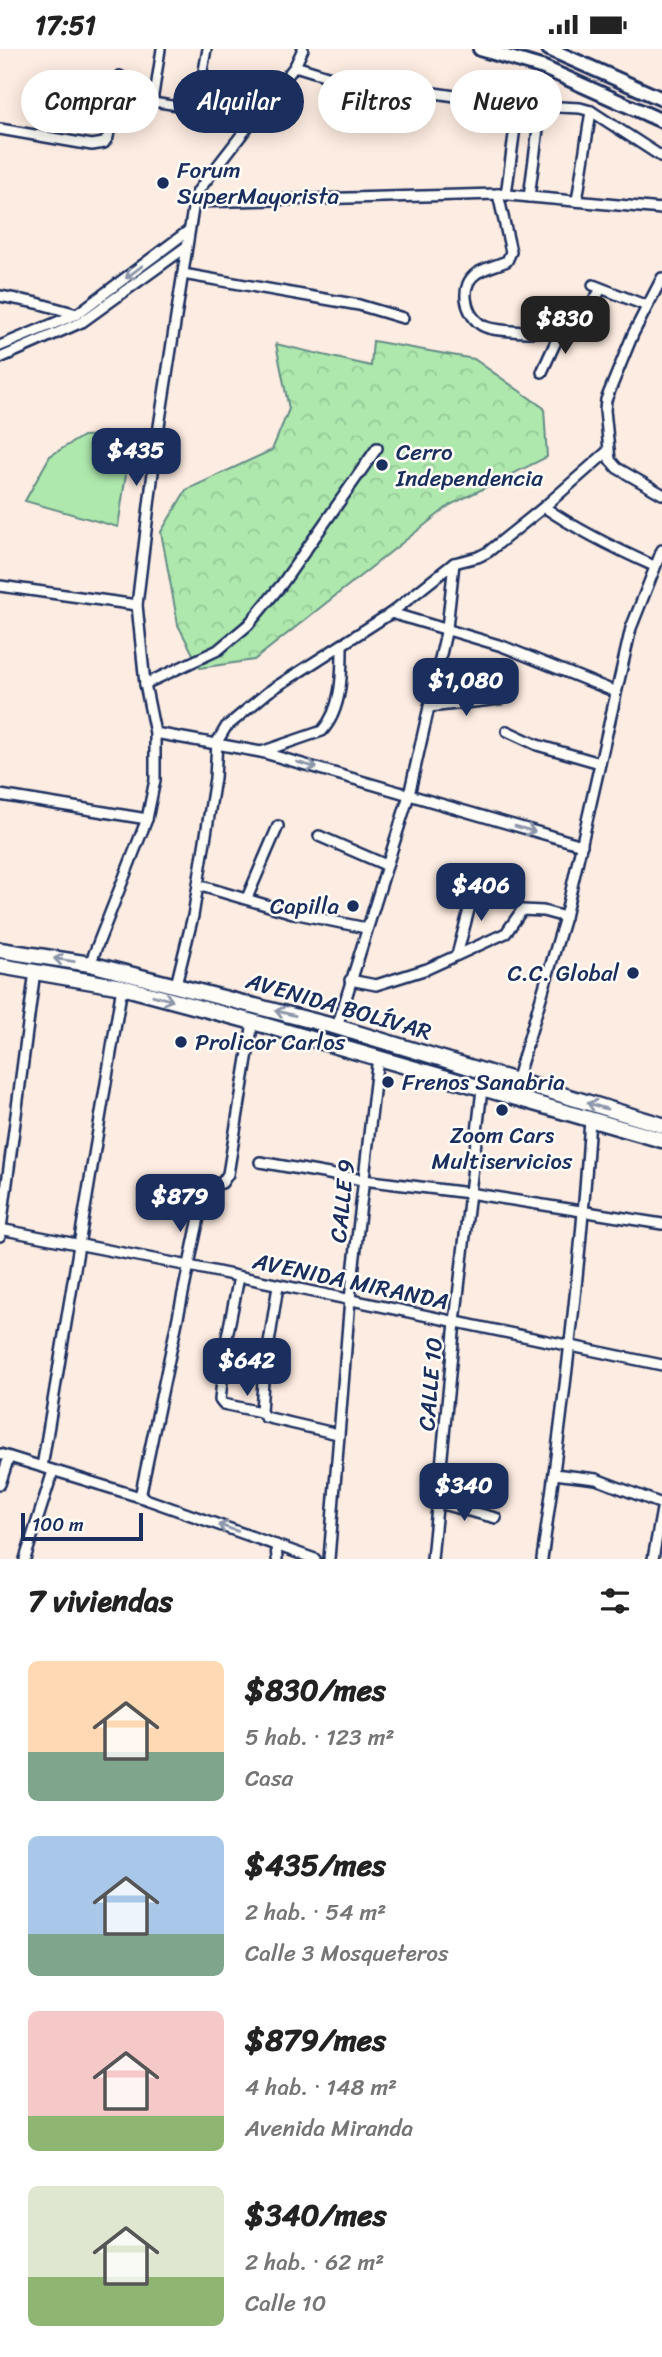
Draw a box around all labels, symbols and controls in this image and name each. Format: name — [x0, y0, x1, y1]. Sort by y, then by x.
text: 17:51 — [35, 2, 96, 48]
chip: Comprar — [21, 70, 159, 133]
chip: Alquilar — [173, 70, 304, 133]
chip: Filtros — [318, 70, 436, 133]
chip: Nuevo — [450, 70, 562, 133]
place label: Forum SuperMayorista — [177, 150, 339, 217]
marker: Forum SuperMayorista — [155, 175, 171, 191]
one-way arrow — [125, 264, 143, 279]
pin: $830 — [524, 296, 606, 356]
text: $830 — [537, 298, 593, 339]
pin: $435 — [95, 429, 177, 488]
text: $435 — [108, 430, 164, 471]
place label: Cerro Independencia — [395, 432, 543, 499]
marker: Cerro Independencia — [374, 457, 390, 473]
pin: $1,080 — [409, 659, 523, 718]
text: $1,080 — [429, 660, 503, 701]
one-way arrow — [296, 760, 318, 773]
one-way arrow — [514, 823, 536, 836]
pin: $406 — [440, 863, 522, 923]
text: $406 — [452, 865, 510, 906]
place label: Capilla — [270, 886, 339, 927]
marker: Capilla — [345, 898, 361, 914]
one-way arrow — [53, 953, 75, 966]
place label: C.C. Global — [507, 953, 619, 994]
street label: AVENIDA BOLÍVAR — [240, 960, 436, 1053]
marker: C.C. Global — [625, 965, 641, 981]
one-way arrow — [151, 992, 174, 1005]
one-way arrow — [274, 1006, 296, 1019]
place label: Prolicor Carlos — [195, 1022, 346, 1063]
marker: Prolicor Carlos — [173, 1034, 189, 1050]
place label: Frenos Sanabria — [402, 1062, 565, 1103]
marker: Frenos Sanabria — [380, 1074, 396, 1090]
one-way arrow — [586, 1098, 608, 1111]
marker: Zoom Cars Multiservicios — [494, 1102, 510, 1118]
place label: Zoom Cars Multiservicios — [432, 1115, 573, 1182]
street label: CALLE 9 — [318, 1157, 367, 1245]
pin: $879 — [139, 1175, 221, 1234]
text: $879 — [152, 1176, 208, 1217]
street label: AVENIDA MIRANDA — [248, 1241, 453, 1322]
street label: CALLE 10 — [406, 1336, 455, 1433]
pin: $642 — [206, 1339, 288, 1398]
text: $642 — [219, 1340, 275, 1381]
pin: $340 — [423, 1463, 505, 1523]
text: $340 — [435, 1465, 493, 1506]
text: 100 m — [32, 1508, 84, 1541]
scale bar — [21, 1510, 144, 1542]
one-way arrow — [217, 1521, 239, 1533]
text: 7 viviendas — [28, 1574, 173, 1628]
icon: filters — [596, 1582, 634, 1620]
text: $830/mes — [245, 1663, 386, 1717]
icon: home — [84, 1689, 168, 1773]
text: 5 hab. · 123 m² — [245, 1717, 394, 1758]
text: Casa — [245, 1758, 293, 1799]
text: $435/mes — [245, 1838, 386, 1892]
icon: home — [84, 1864, 168, 1948]
text: 2 hab. · 54 m² — [245, 1892, 386, 1933]
text: Calle 3 Mosqueteros — [245, 1933, 449, 1974]
text: $879/mes — [245, 2013, 386, 2067]
icon: home — [84, 2039, 168, 2123]
text: 4 hab. · 148 m² — [245, 2067, 397, 2108]
text: Avenida Miranda — [245, 2108, 413, 2149]
text: $340/mes — [245, 2188, 387, 2242]
icon: home — [84, 2214, 168, 2298]
text: 2 hab. · 62 m² — [245, 2242, 384, 2283]
text: Calle 10 — [245, 2283, 326, 2324]

